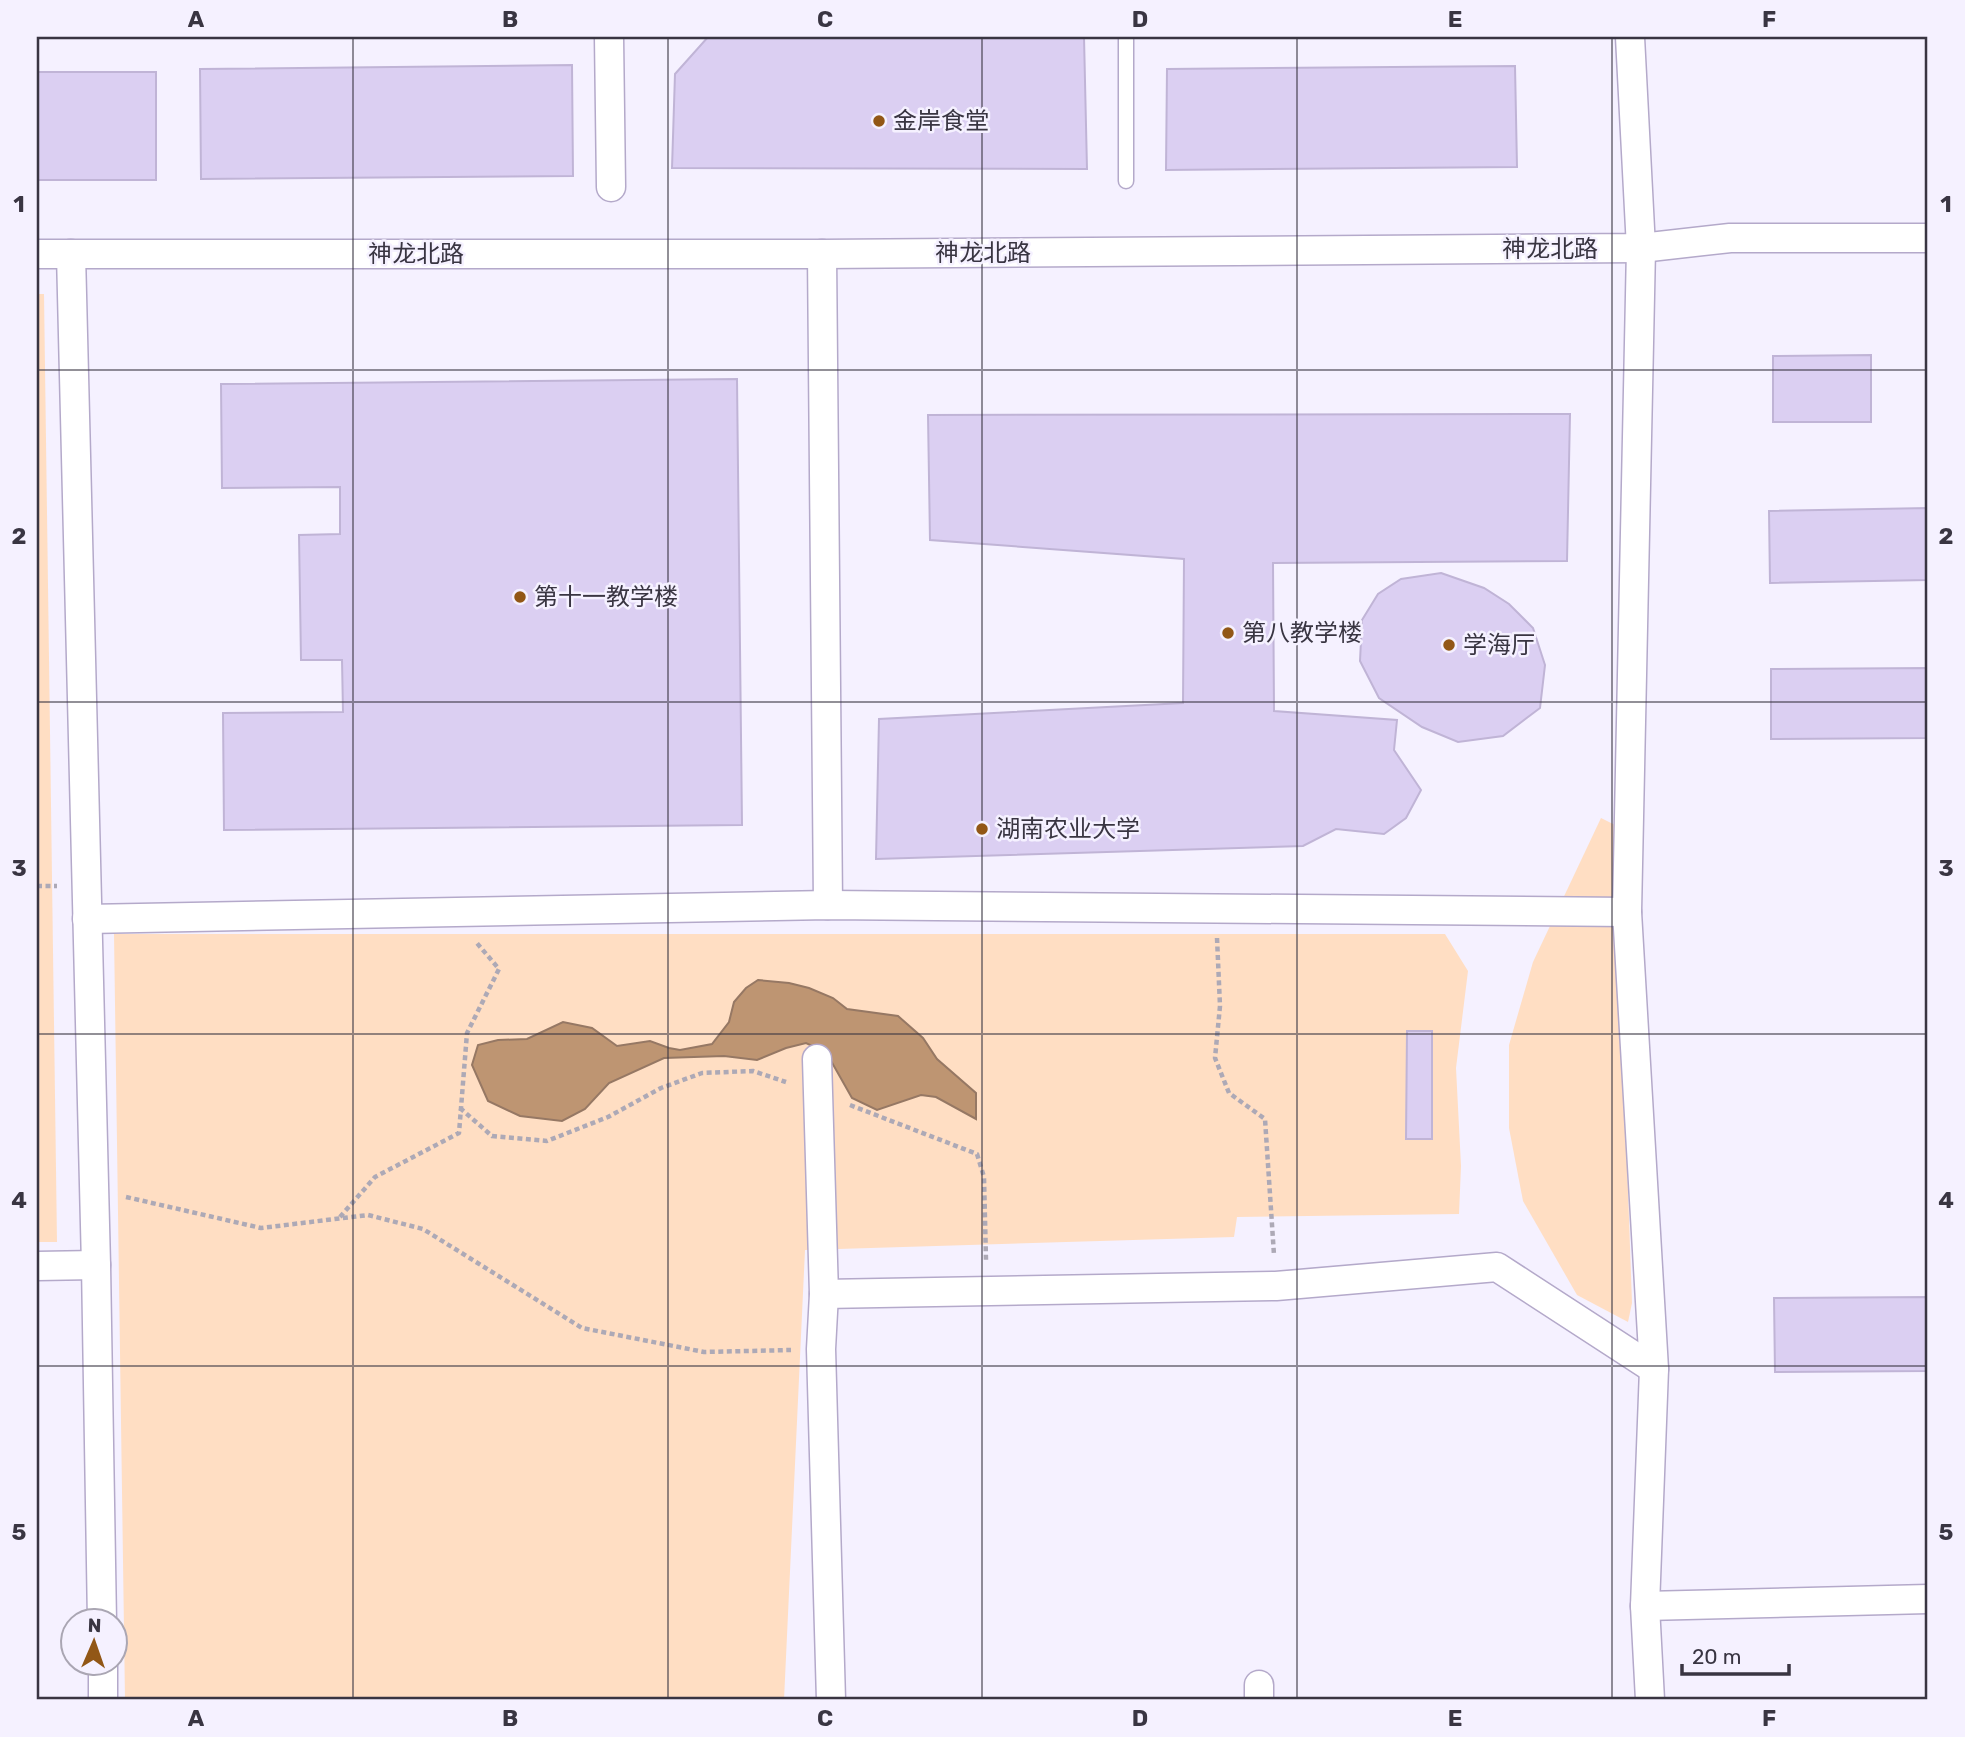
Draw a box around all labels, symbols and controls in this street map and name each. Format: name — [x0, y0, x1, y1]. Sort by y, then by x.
text: A — [188, 5, 205, 33]
text: B — [502, 5, 518, 33]
text: C — [817, 5, 833, 33]
text: D — [1132, 5, 1148, 33]
text: E — [1448, 5, 1462, 33]
text: F — [1762, 5, 1776, 33]
place label: 金岸食堂 — [893, 107, 989, 135]
marker: 金岸食堂 — [871, 113, 887, 129]
text: 1 — [13, 190, 25, 218]
text: 1 — [1940, 190, 1952, 218]
street label: 神龙北路 — [1502, 235, 1598, 263]
street label: 神龙北路 — [935, 239, 1031, 267]
street label: 神龙北路 — [368, 240, 464, 268]
text: 2 — [12, 522, 26, 550]
text: 2 — [1939, 522, 1953, 550]
place label: 第十一教学楼 — [534, 583, 678, 611]
marker: 第十一教学楼 — [512, 589, 528, 605]
place label: 第八教学楼 — [1242, 619, 1362, 647]
marker: 第八教学楼 — [1220, 625, 1236, 641]
place label: 学海厅 — [1463, 631, 1535, 659]
marker: 学海厅 — [1441, 637, 1457, 653]
place label: 湖南农业大学 — [996, 815, 1140, 843]
marker: 湖南农业大学 — [974, 821, 990, 837]
text: 3 — [11, 854, 27, 882]
text: 3 — [1938, 854, 1954, 882]
text: 4 — [11, 1186, 27, 1214]
text: 4 — [1938, 1186, 1954, 1214]
text: 5 — [12, 1518, 27, 1546]
text: 5 — [1939, 1518, 1954, 1546]
north arrow — [60, 1608, 130, 1678]
text: N — [87, 1614, 102, 1637]
scale bar — [1682, 1632, 1788, 1676]
text: 20 m — [1692, 1644, 1741, 1669]
text: A — [188, 1704, 205, 1732]
text: B — [502, 1704, 518, 1732]
text: C — [817, 1704, 833, 1732]
text: D — [1132, 1704, 1148, 1732]
text: E — [1448, 1704, 1462, 1732]
text: F — [1762, 1704, 1776, 1732]

